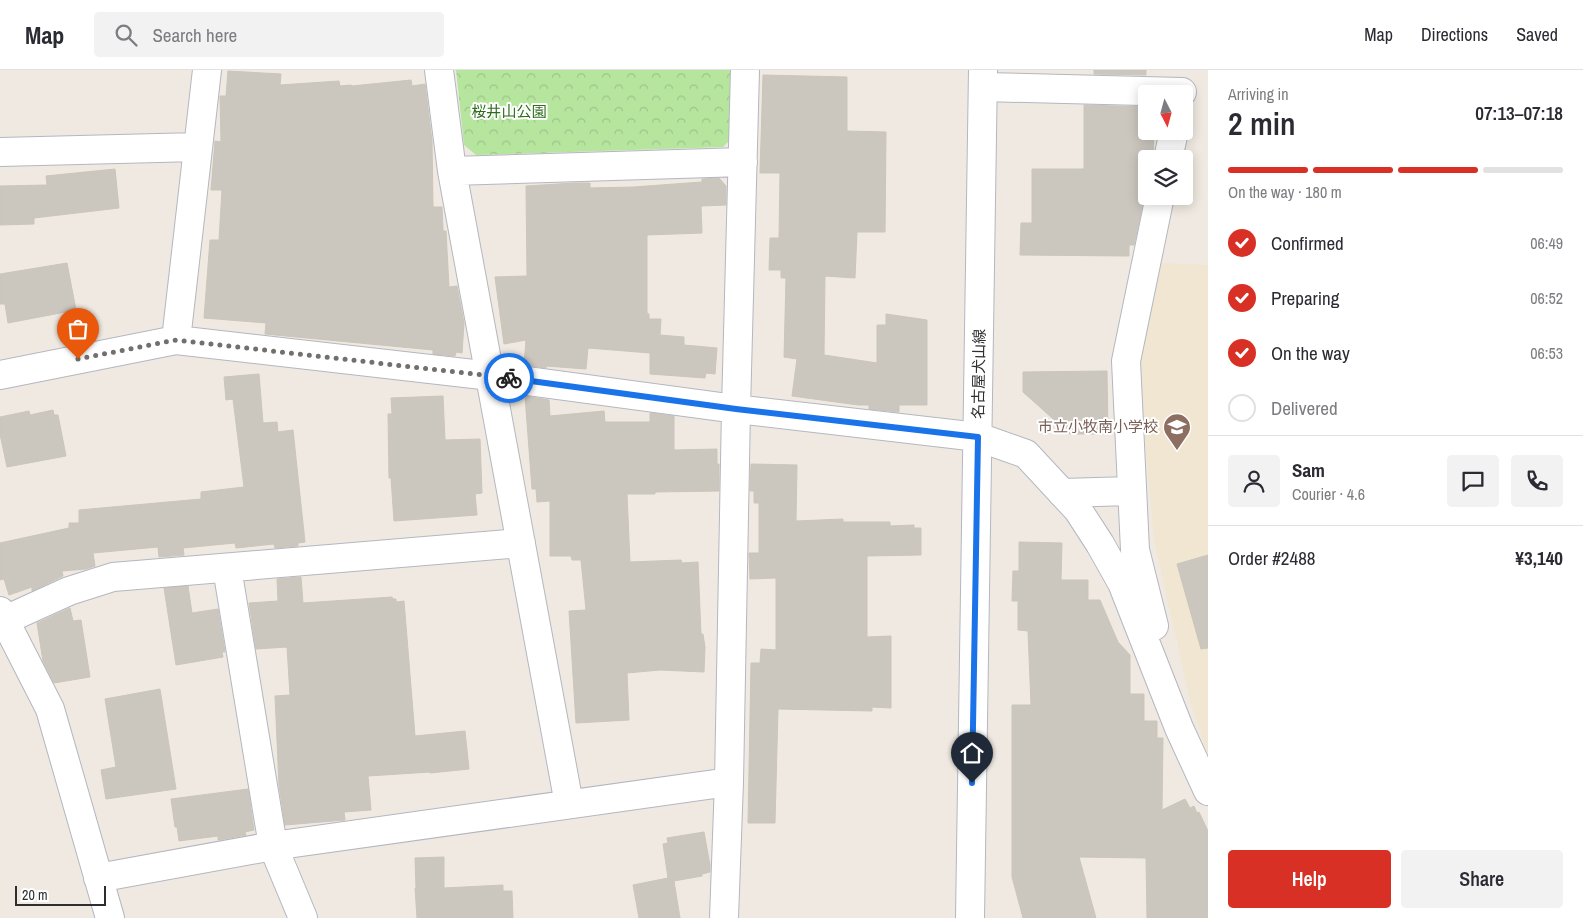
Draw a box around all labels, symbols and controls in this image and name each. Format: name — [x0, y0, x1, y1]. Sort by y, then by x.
search box — [94, 12, 444, 57]
text: Map — [25, 19, 64, 51]
icon: search — [112, 21, 140, 49]
text: Search here — [152, 22, 237, 48]
text: Map — [1364, 22, 1393, 47]
text: Directions — [1421, 22, 1488, 47]
text: Saved — [1516, 22, 1558, 47]
text: Arriving in — [1228, 83, 1289, 105]
north arrow — [1138, 85, 1192, 140]
map controls — [1138, 85, 1193, 205]
text: 07:13–07:18 — [1475, 100, 1563, 126]
park label: 桜井山公園 — [471, 101, 547, 122]
text: 2 min — [1228, 102, 1296, 145]
button: layers — [1138, 150, 1193, 205]
text: On the way · 180 m — [1228, 181, 1342, 203]
icon: check — [1228, 229, 1256, 257]
text: Confirmed — [1271, 230, 1344, 256]
text: 06:49 — [1530, 232, 1563, 254]
icon: check — [1228, 284, 1256, 312]
text: Preparing — [1271, 285, 1339, 311]
text: 06:52 — [1530, 287, 1563, 309]
pin — [57, 308, 99, 359]
icon: bag — [64, 315, 92, 343]
street label: 名古屋犬山線 — [967, 329, 990, 419]
icon: check — [1228, 339, 1256, 367]
text: On the way — [1271, 340, 1350, 366]
text: 06:53 — [1530, 342, 1563, 364]
courier — [484, 353, 534, 403]
icon: bike — [495, 364, 523, 392]
text: Delivered — [1271, 395, 1338, 421]
school or university icon: 市立小牧南小学校 — [1162, 412, 1192, 451]
place label: 市立小牧南小学校 — [1038, 416, 1158, 437]
button: person — [1228, 455, 1280, 507]
button: chat — [1447, 455, 1499, 507]
button: phone — [1511, 455, 1563, 507]
text: Sam — [1292, 457, 1325, 483]
text: Courier · 4.6 — [1292, 483, 1365, 505]
text: Order #2488 — [1228, 545, 1315, 571]
text: ¥3,140 — [1515, 545, 1563, 571]
pin — [951, 732, 993, 783]
icon: home — [958, 739, 986, 767]
button: Help — [1228, 850, 1391, 908]
button: Share — [1401, 850, 1563, 908]
scale bar — [15, 883, 106, 906]
text: 20 m — [22, 886, 48, 904]

